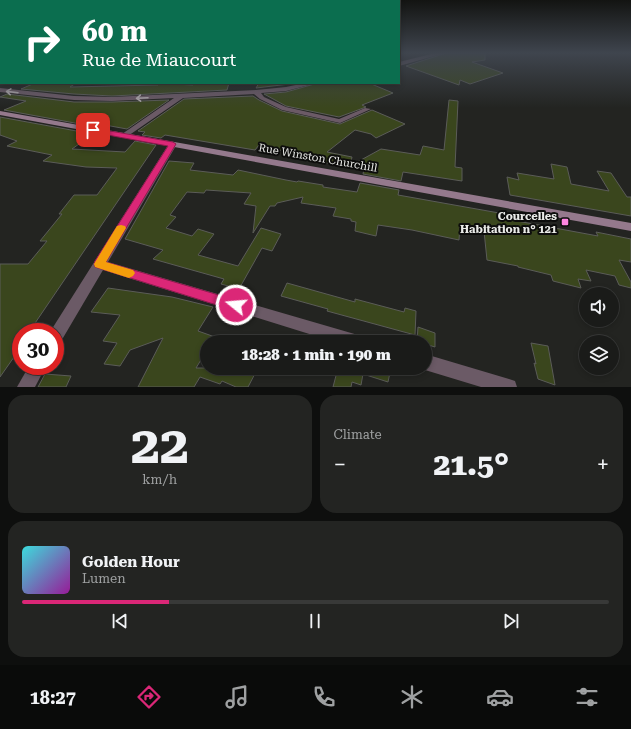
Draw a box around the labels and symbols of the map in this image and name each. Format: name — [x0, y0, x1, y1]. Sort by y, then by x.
one-way arrow — [6, 88, 19, 96]
one-way arrow — [136, 94, 149, 101]
pin — [76, 113, 110, 147]
street label: Rue Winston Churchill — [258, 141, 379, 175]
place label: Courcelles Habitation n° 121 — [460, 210, 557, 236]
marker: Courcelles Habitation n° 121 — [560, 217, 570, 227]
position arrow — [215, 284, 257, 326]
speed limit sign: 30 — [12, 323, 64, 375]

